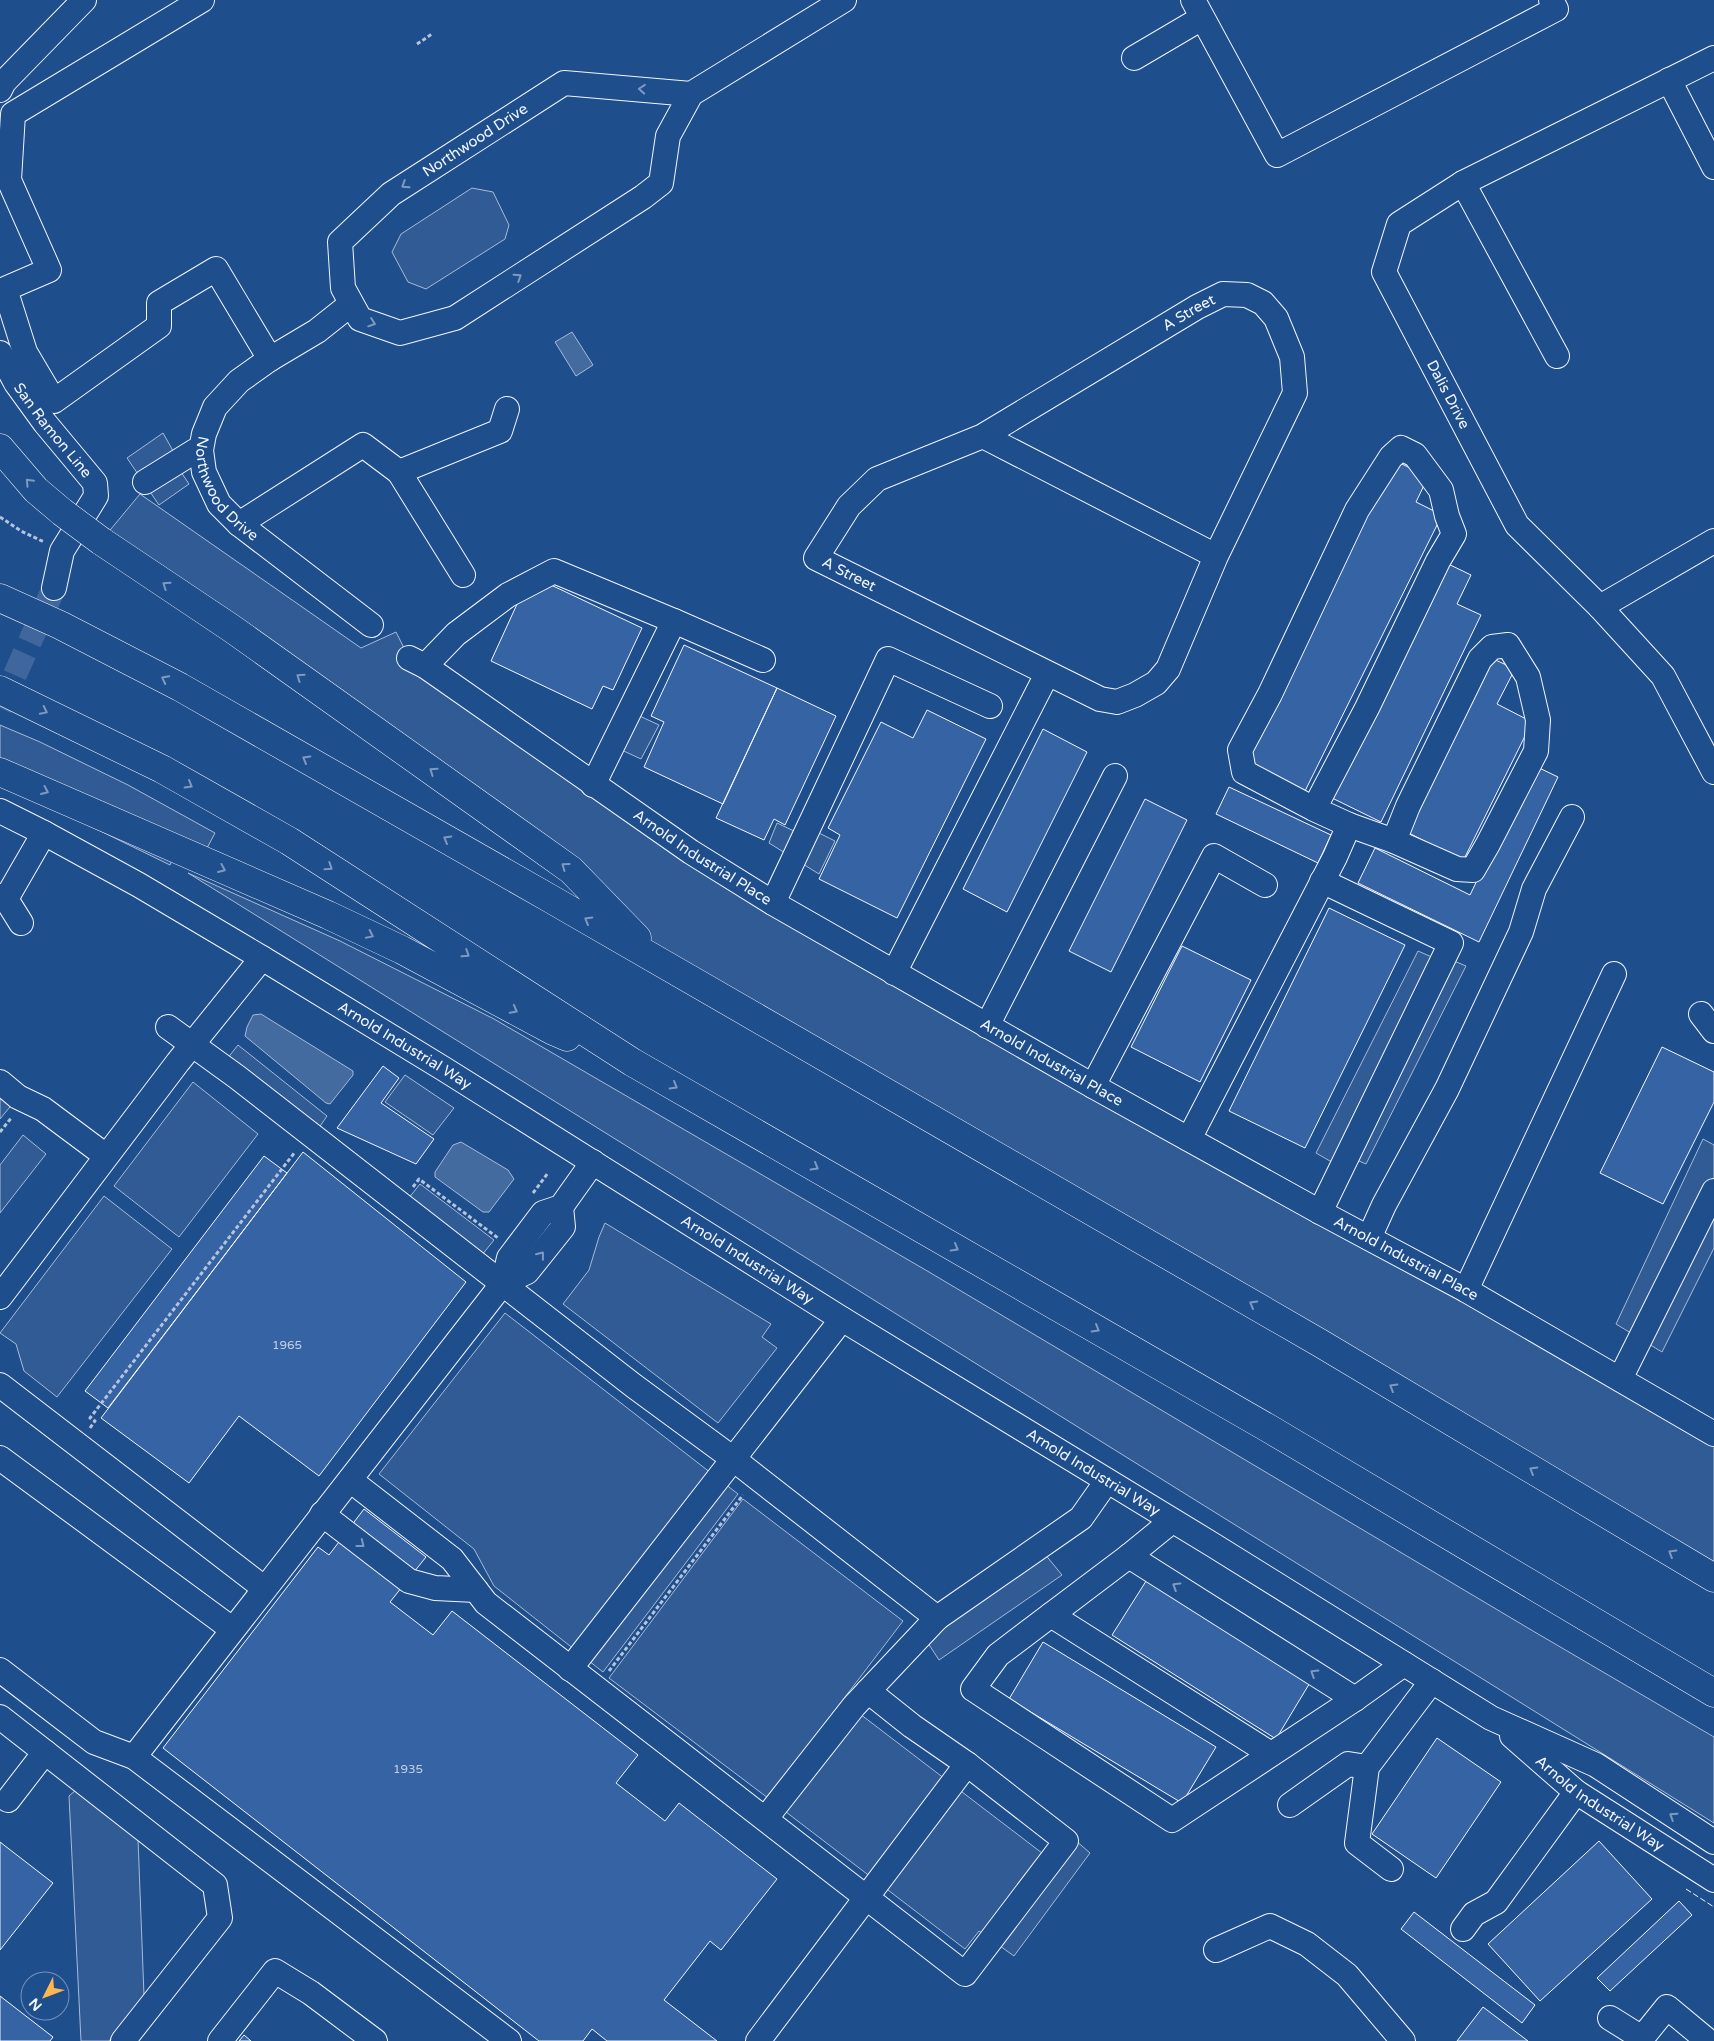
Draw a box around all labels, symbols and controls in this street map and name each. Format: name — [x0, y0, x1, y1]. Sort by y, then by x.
one-way arrow — [638, 84, 646, 95]
street label: Northwood Drive — [419, 99, 531, 181]
one-way arrow — [402, 179, 411, 189]
one-way arrow — [513, 274, 522, 283]
street label: A Street — [1159, 290, 1218, 335]
one-way arrow — [367, 317, 375, 327]
street label: Dalis Drive — [1423, 357, 1474, 432]
street label: San Ramon Line — [10, 379, 96, 481]
street label: Northwood Drive — [192, 435, 262, 545]
one-way arrow — [26, 479, 35, 488]
street label: A Street — [819, 553, 879, 595]
one-way arrow — [163, 582, 172, 591]
one-way arrow — [296, 674, 306, 683]
one-way arrow — [161, 675, 170, 685]
one-way arrow — [39, 705, 48, 715]
one-way arrow — [303, 755, 312, 765]
one-way arrow — [429, 768, 438, 777]
one-way arrow — [184, 778, 193, 788]
one-way arrow — [40, 785, 49, 796]
street label: Arnold Industrial Place — [630, 806, 775, 909]
one-way arrow — [444, 836, 453, 846]
one-way arrow — [323, 861, 333, 870]
one-way arrow — [217, 862, 226, 873]
one-way arrow — [561, 863, 571, 872]
one-way arrow — [585, 917, 594, 927]
one-way arrow — [365, 929, 374, 939]
one-way arrow — [461, 948, 470, 958]
street label: Arnold Industrial Way — [335, 998, 475, 1093]
one-way arrow — [509, 1004, 518, 1014]
street label: Arnold Industrial Place — [977, 1015, 1126, 1110]
one-way arrow — [668, 1080, 677, 1090]
one-way arrow — [809, 1161, 818, 1171]
street label: Arnold Industrial Way — [678, 1211, 817, 1308]
street label: Arnold Industrial Place — [1331, 1212, 1482, 1304]
one-way arrow — [950, 1242, 959, 1252]
one-way arrow — [535, 1252, 543, 1261]
one-way arrow — [1249, 1301, 1258, 1311]
one-way arrow — [1091, 1323, 1100, 1333]
house number: 1965 — [272, 1338, 302, 1352]
one-way arrow — [1390, 1383, 1399, 1393]
street label: Arnold Industrial Way — [1023, 1424, 1164, 1520]
one-way arrow — [1529, 1466, 1538, 1476]
one-way arrow — [355, 1538, 364, 1546]
one-way arrow — [1669, 1550, 1678, 1560]
one-way arrow — [1173, 1583, 1182, 1592]
one-way arrow — [1310, 1670, 1319, 1679]
street label: Arnold Industrial Way — [1532, 1752, 1667, 1855]
house number: 1935 — [393, 1762, 423, 1776]
one-way arrow — [1670, 1813, 1679, 1822]
north arrow — [20, 1971, 70, 2021]
text: N — [26, 1994, 46, 2014]

